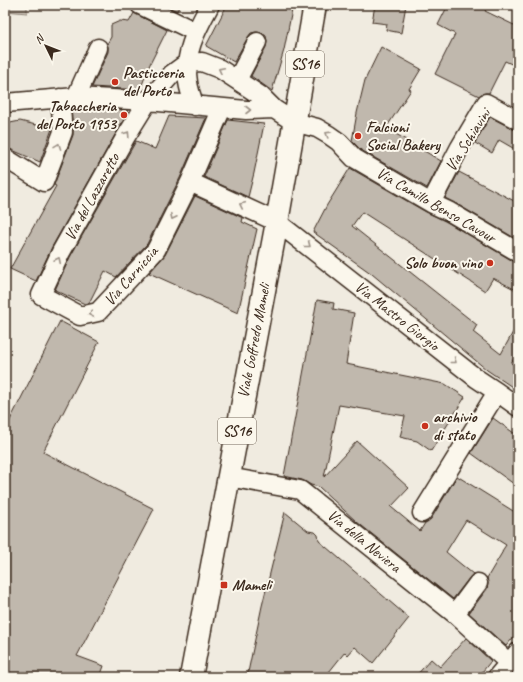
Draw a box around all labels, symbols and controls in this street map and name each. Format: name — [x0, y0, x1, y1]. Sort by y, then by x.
north arrow — [26, 26, 66, 66]
text: N — [31, 30, 48, 46]
road number: SS16 — [286, 51, 324, 77]
place label: Pasticceria del Porto — [123, 63, 185, 101]
one-way arrow — [217, 67, 225, 75]
marker: Pasticceria del Porto — [110, 77, 120, 87]
place label: Tabaccheria del Porto 1953 — [36, 96, 118, 134]
street label: Via Schiavini — [441, 103, 496, 175]
one-way arrow — [245, 106, 251, 114]
marker: Tabaccheria del Porto 1953 — [119, 110, 129, 120]
place label: Falcioni Social Bakery — [366, 117, 442, 155]
one-way arrow — [123, 131, 130, 138]
one-way arrow — [325, 131, 332, 139]
marker: Falcioni Social Bakery — [353, 131, 363, 141]
one-way arrow — [53, 142, 61, 150]
street label: Via del Lazzaretto — [60, 149, 125, 244]
street label: Via Camillo Benso Cavour — [373, 163, 501, 248]
one-way arrow — [238, 202, 246, 210]
one-way arrow — [170, 212, 178, 220]
street label: Via Carniccia — [100, 241, 163, 310]
one-way arrow — [304, 241, 311, 248]
place label: Solo buon vino — [404, 253, 483, 273]
one-way arrow — [53, 256, 61, 264]
marker: Solo buon vino — [485, 258, 495, 268]
street label: Via Mastro Giorgio — [351, 277, 445, 357]
street label: Viale Goffredo Mameli — [233, 280, 275, 400]
one-way arrow — [88, 309, 94, 317]
one-way arrow — [449, 356, 456, 363]
place label: archivio di stato — [433, 407, 478, 445]
road number: SS16 — [218, 418, 256, 444]
marker: archivio di stato — [420, 421, 430, 431]
street label: Via della Neviera — [323, 505, 406, 578]
place label: Mameli — [232, 575, 274, 595]
marker: Mameli — [219, 580, 229, 590]

